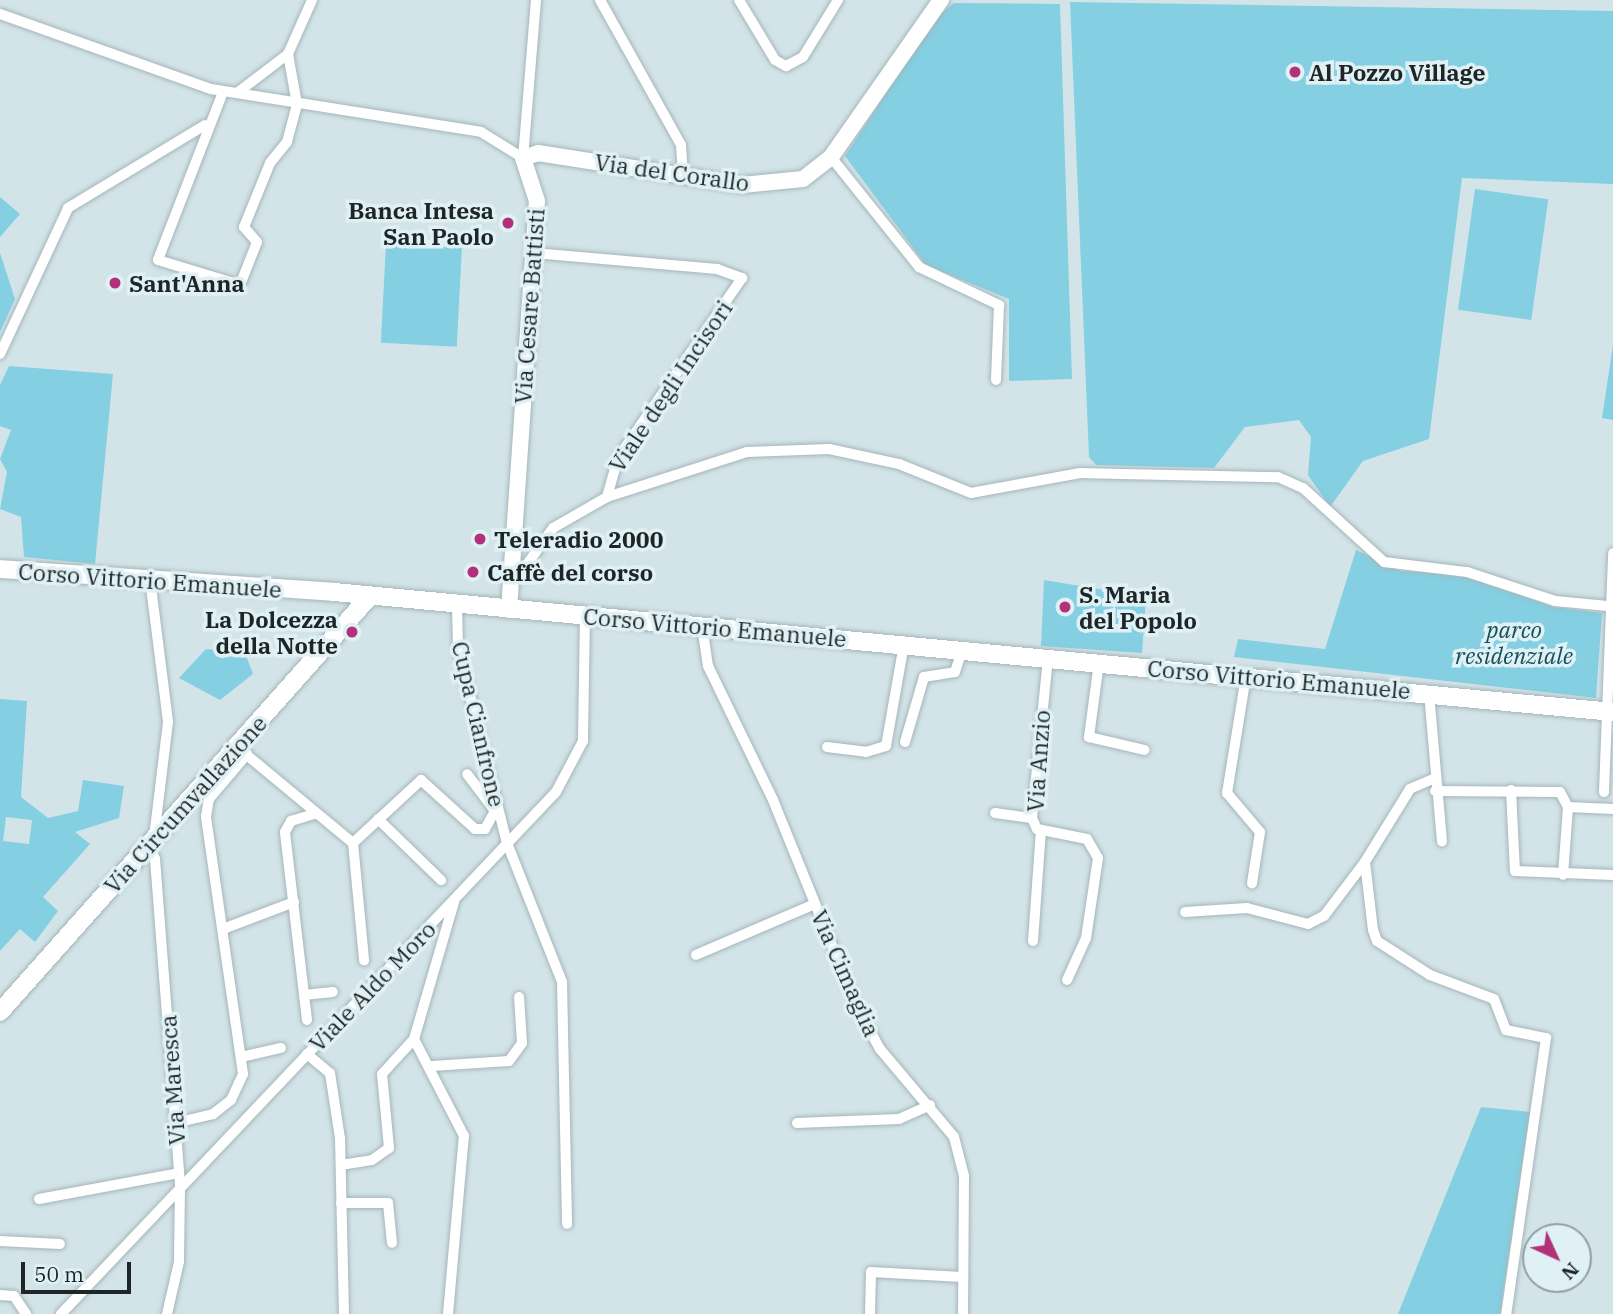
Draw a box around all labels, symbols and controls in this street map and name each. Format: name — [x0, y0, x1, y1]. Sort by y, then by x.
place label: Al Pozzo Village — [1309, 58, 1486, 86]
marker: Al Pozzo Village — [1287, 64, 1303, 80]
street label: Via del Corallo — [593, 148, 751, 196]
place label: Banca Intesa San Paolo — [348, 196, 494, 250]
street label: Via Cesare Battisti — [508, 207, 550, 405]
marker: Banca Intesa San Paolo — [500, 215, 516, 231]
place label: Sant'Anna — [129, 269, 245, 297]
marker: Sant'Anna — [107, 275, 123, 291]
street label: Viale degli Incisori — [602, 295, 738, 477]
place label: Teleradio 2000 — [494, 525, 663, 553]
marker: Teleradio 2000 — [472, 531, 488, 547]
street label: Corso Vittorio Emanuele — [17, 557, 283, 603]
place label: Caffè del corso — [487, 558, 653, 586]
marker: Caffè del corso — [465, 564, 481, 580]
place label: S. Maria del Popolo — [1079, 580, 1197, 634]
marker: S. Maria del Popolo — [1057, 599, 1073, 615]
street label: Corso Vittorio Emanuele — [582, 602, 848, 652]
place label: La Dolcezza della Notte — [205, 605, 338, 659]
park label: parco residenziale — [1455, 615, 1573, 669]
marker: La Dolcezza della Notte — [344, 624, 360, 640]
street label: Cupa Cianfrone — [447, 639, 511, 809]
street label: Corso Vittorio Emanuele — [1146, 654, 1412, 704]
street label: Via Circumvallazione — [98, 709, 272, 899]
street label: Via Anzio — [1021, 709, 1055, 813]
street label: Via Cimaglia — [806, 905, 886, 1041]
street label: Viale Aldo Moro — [303, 915, 441, 1057]
street label: Via Maresca — [154, 1014, 190, 1146]
north arrow — [1522, 1223, 1592, 1293]
scale bar — [24, 1248, 135, 1292]
text: N — [1557, 1258, 1584, 1285]
text: 50 m — [34, 1260, 84, 1288]

